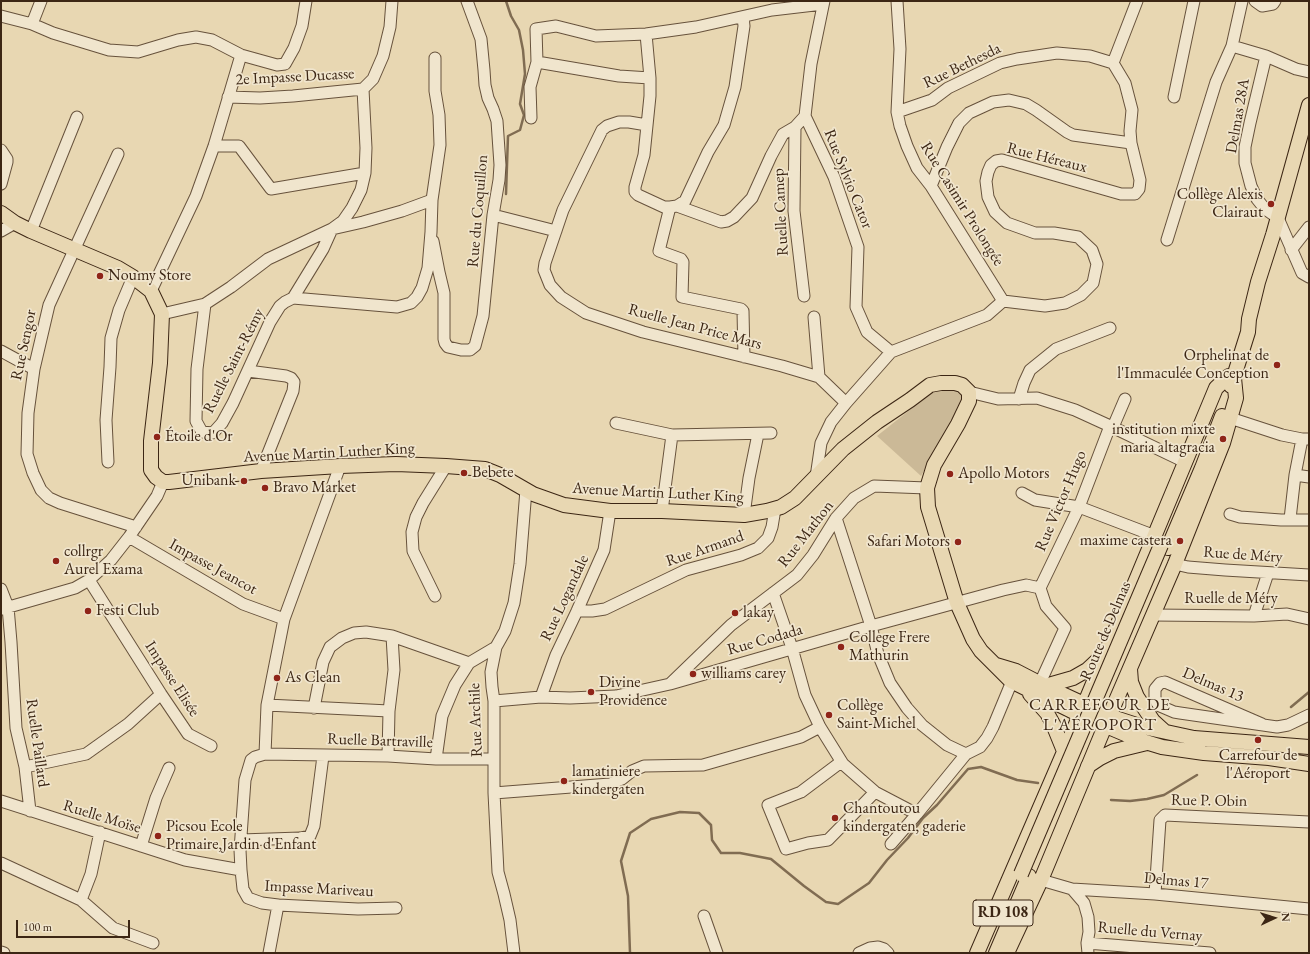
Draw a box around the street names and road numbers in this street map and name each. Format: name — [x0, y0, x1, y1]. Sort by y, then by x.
street label: Rue Bethesda — [920, 39, 1004, 93]
street label: 2e Impasse Ducasse — [235, 64, 355, 90]
street label: Delmas 28A — [1222, 77, 1254, 155]
street label: Rue Sylvio Cator — [819, 126, 877, 232]
street label: Rue Casimir Prolongée — [916, 139, 1008, 269]
street label: Rue Héreaux — [1005, 139, 1089, 177]
street label: Rue du Coquillon — [464, 154, 492, 268]
street label: Ruelle Camep — [769, 168, 793, 256]
street label: Ruelle Jean Price Mars — [626, 300, 764, 354]
street label: Ruelle Saint-Rémy — [199, 305, 269, 417]
street label: Rue Sengor — [7, 308, 41, 382]
street label: Avenue Martin Luther King — [243, 439, 415, 467]
street label: Rue Victor Hugo — [1031, 448, 1091, 554]
street label: Avenue Martin Luther King — [572, 479, 744, 507]
street label: Rue Mathon — [774, 497, 838, 571]
street label: Rue Armand — [664, 527, 746, 571]
street label: Impasse Jeancot — [166, 535, 260, 599]
street label: Rue de Méry — [1203, 543, 1283, 567]
street label: Rue Logandale — [537, 552, 593, 644]
street label: Route de Delmas — [1076, 579, 1136, 683]
street label: Ruelle de Méry — [1184, 589, 1278, 609]
street label: Rue Codada — [725, 620, 805, 660]
street label: Impasse Elisée — [140, 638, 204, 720]
street label: Delmas 13 — [1179, 664, 1247, 706]
street label: Rue Archile — [465, 682, 487, 758]
street label: Ruelle Paillard — [21, 698, 53, 788]
street label: Ruelle Bartraville — [327, 730, 433, 752]
street label: Rue P. Obin — [1171, 791, 1247, 811]
street label: Ruelle Moïse — [61, 796, 143, 838]
street label: Delmas 17 — [1143, 869, 1209, 893]
street label: Impasse Mariveau — [264, 877, 374, 901]
road number: RD 108 — [973, 900, 1033, 926]
street label: Ruelle du Vernay — [1097, 918, 1203, 946]

